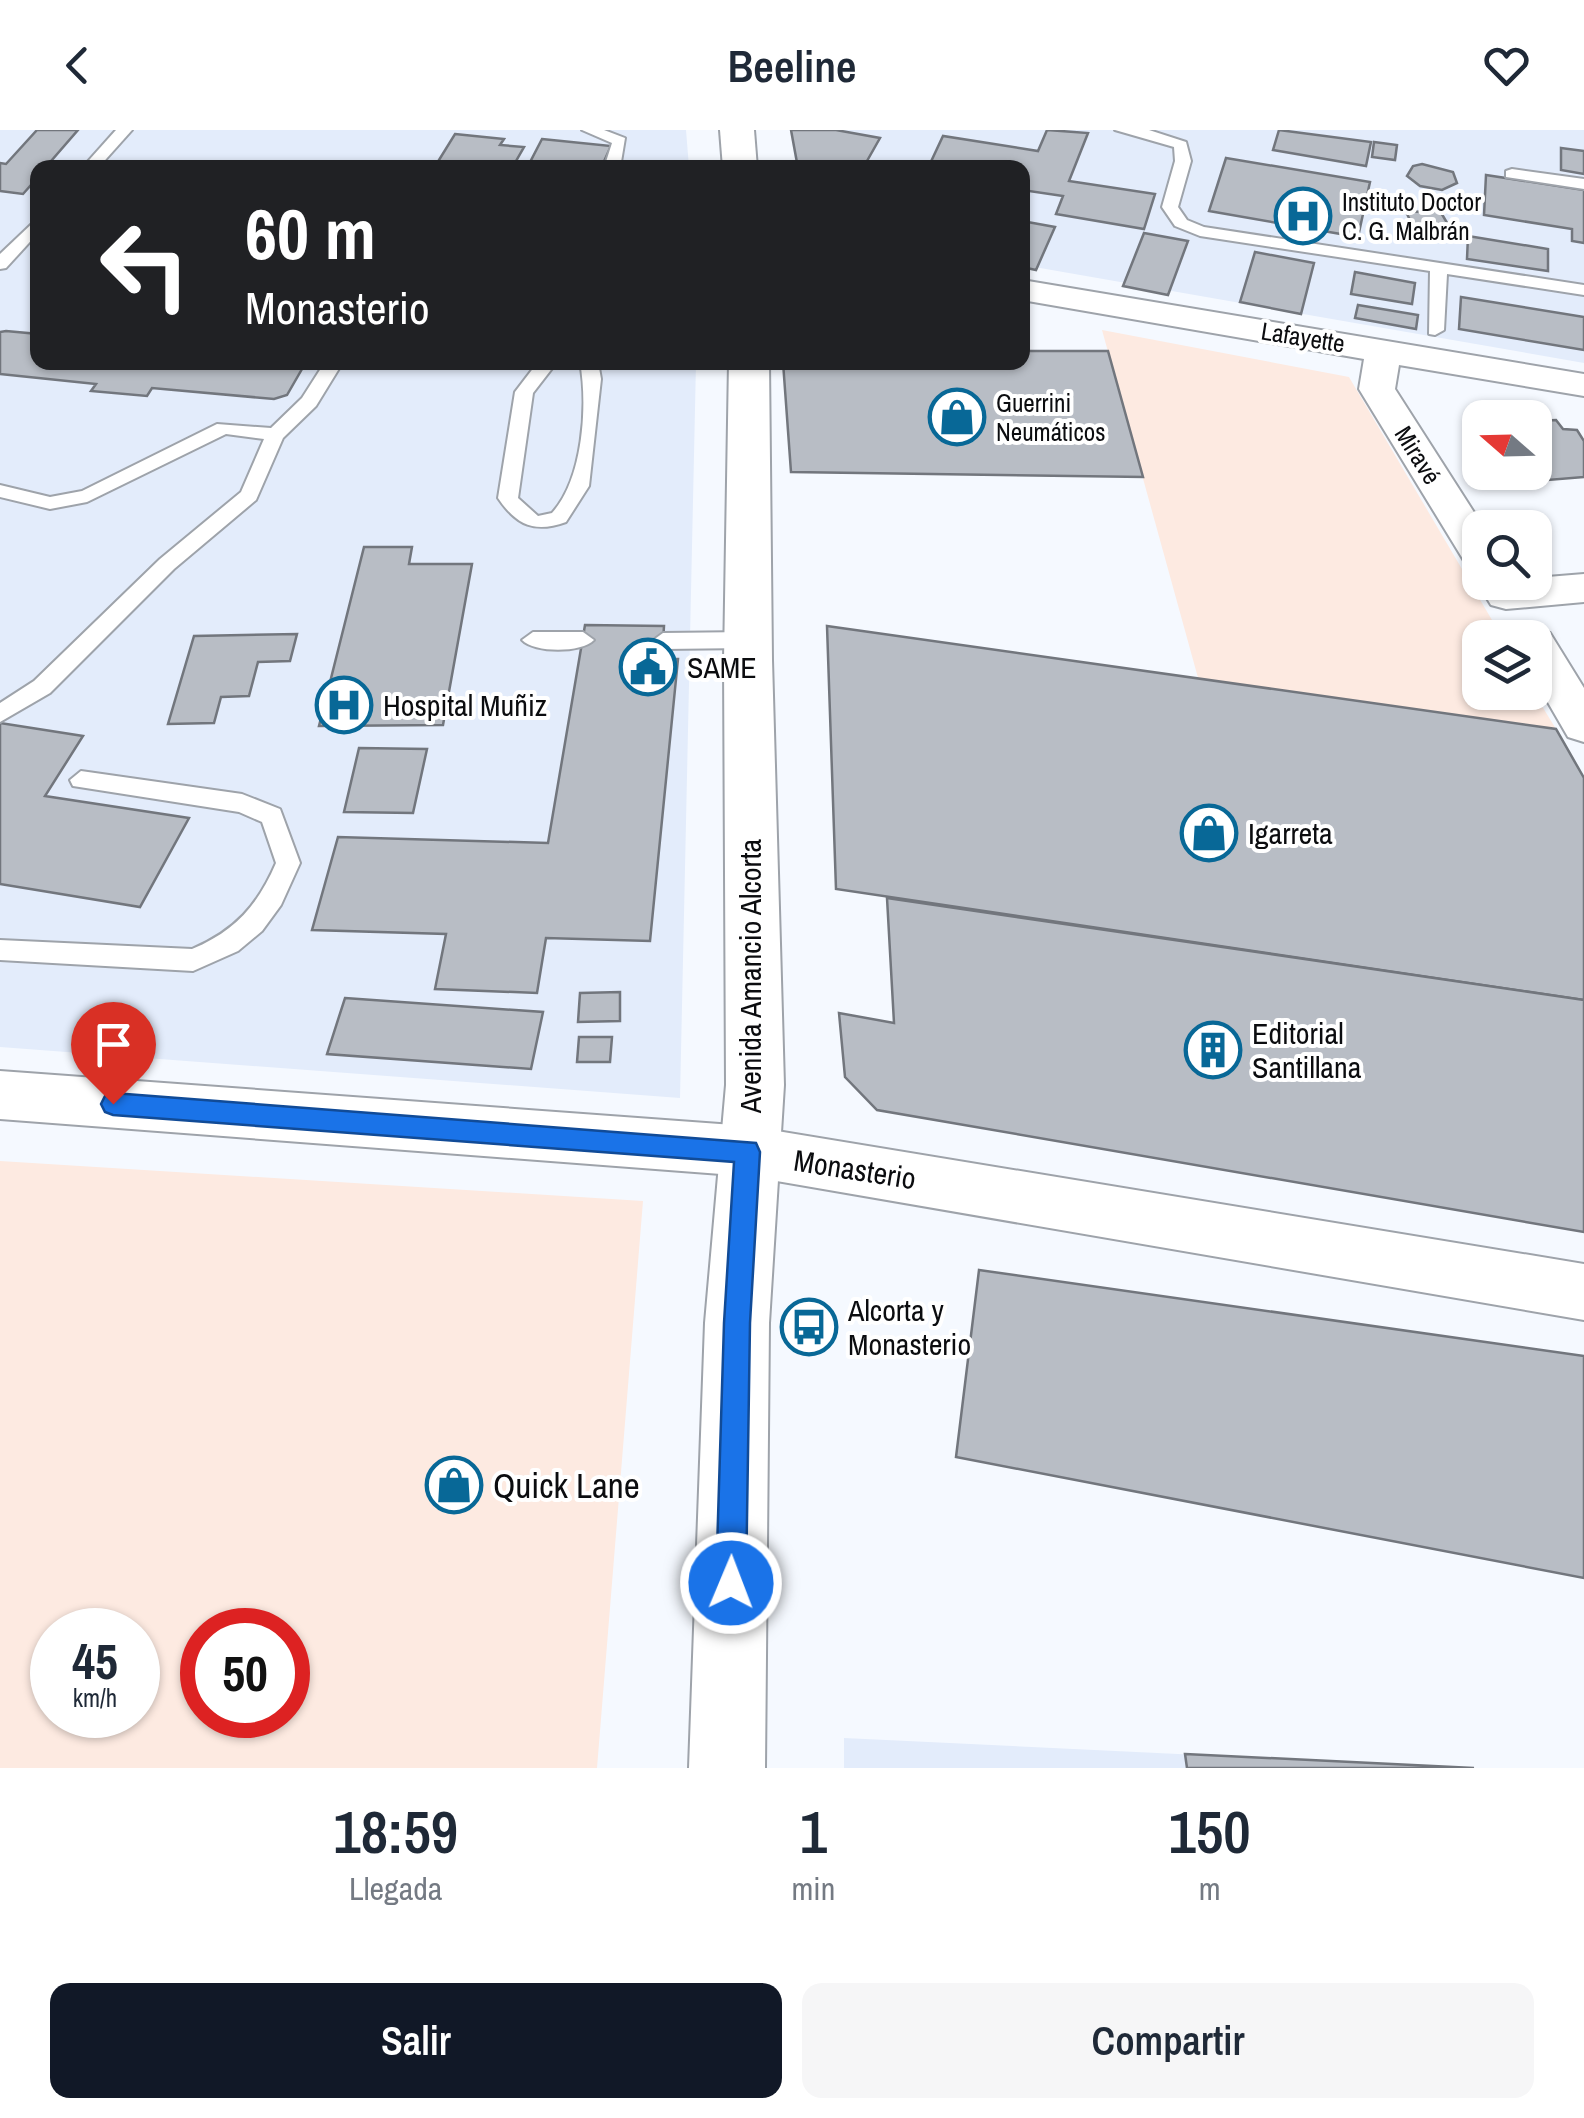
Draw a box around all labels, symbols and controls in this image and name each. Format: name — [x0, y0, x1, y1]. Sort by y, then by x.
text: Beeline — [727, 35, 857, 96]
icon: back — [50, 38, 105, 93]
icon: heart — [1479, 38, 1534, 93]
place label: Instituto Doctor C. G. Malbrán — [1342, 185, 1481, 248]
hospital icon: Instituto Doctor C. G. Malbrán — [1273, 186, 1333, 246]
text: 60 m — [245, 187, 376, 281]
icon: left — [80, 200, 210, 330]
text: Monasterio — [245, 277, 430, 338]
street label: Lafayette — [1259, 314, 1347, 360]
place label: Guerrini Neumáticos — [996, 386, 1105, 449]
shop icon: Guerrini Neumáticos — [927, 387, 987, 447]
north arrow — [1462, 400, 1552, 490]
map controls — [1462, 400, 1552, 710]
street label: Miravé — [1387, 419, 1449, 491]
button: search — [1462, 510, 1552, 600]
button: layers — [1462, 620, 1552, 710]
public building icon: SAME — [618, 637, 678, 697]
place label: SAME — [687, 647, 757, 687]
hospital icon: Hospital Muñiz — [314, 675, 374, 735]
place label: Hospital Muñiz — [383, 685, 547, 725]
shop icon: Igarreta — [1179, 803, 1239, 863]
place label: Igarreta — [1248, 813, 1333, 853]
street label: Avenida Amancio Alcorta — [730, 838, 770, 1114]
pin — [71, 1002, 156, 1105]
place label: Editorial Santillana — [1252, 1013, 1362, 1087]
icon: arrive — [86, 1017, 141, 1072]
building icon: Editorial Santillana — [1183, 1020, 1243, 1080]
street label: Monasterio — [791, 1140, 919, 1198]
place label: Alcorta y Monasterio — [847, 1290, 971, 1364]
bus stop icon: Alcorta y Monasterio — [779, 1297, 839, 1357]
shop icon: Quick Lane — [424, 1455, 484, 1515]
place label: Quick Lane — [493, 1462, 640, 1509]
position arrow — [679, 1531, 783, 1635]
speed limit sign: 50 — [180, 1608, 310, 1738]
text: 45 — [72, 1627, 118, 1695]
text: km/h — [73, 1681, 117, 1715]
text: 18:59 — [333, 1791, 458, 1872]
text: 1 — [800, 1791, 827, 1872]
text: 150 — [1169, 1791, 1251, 1872]
text: Llegada — [349, 1867, 442, 1910]
text: min — [792, 1867, 835, 1910]
text: m — [1199, 1867, 1221, 1910]
button: Salir — [50, 1983, 782, 2098]
button: Compartir — [802, 1983, 1534, 2098]

